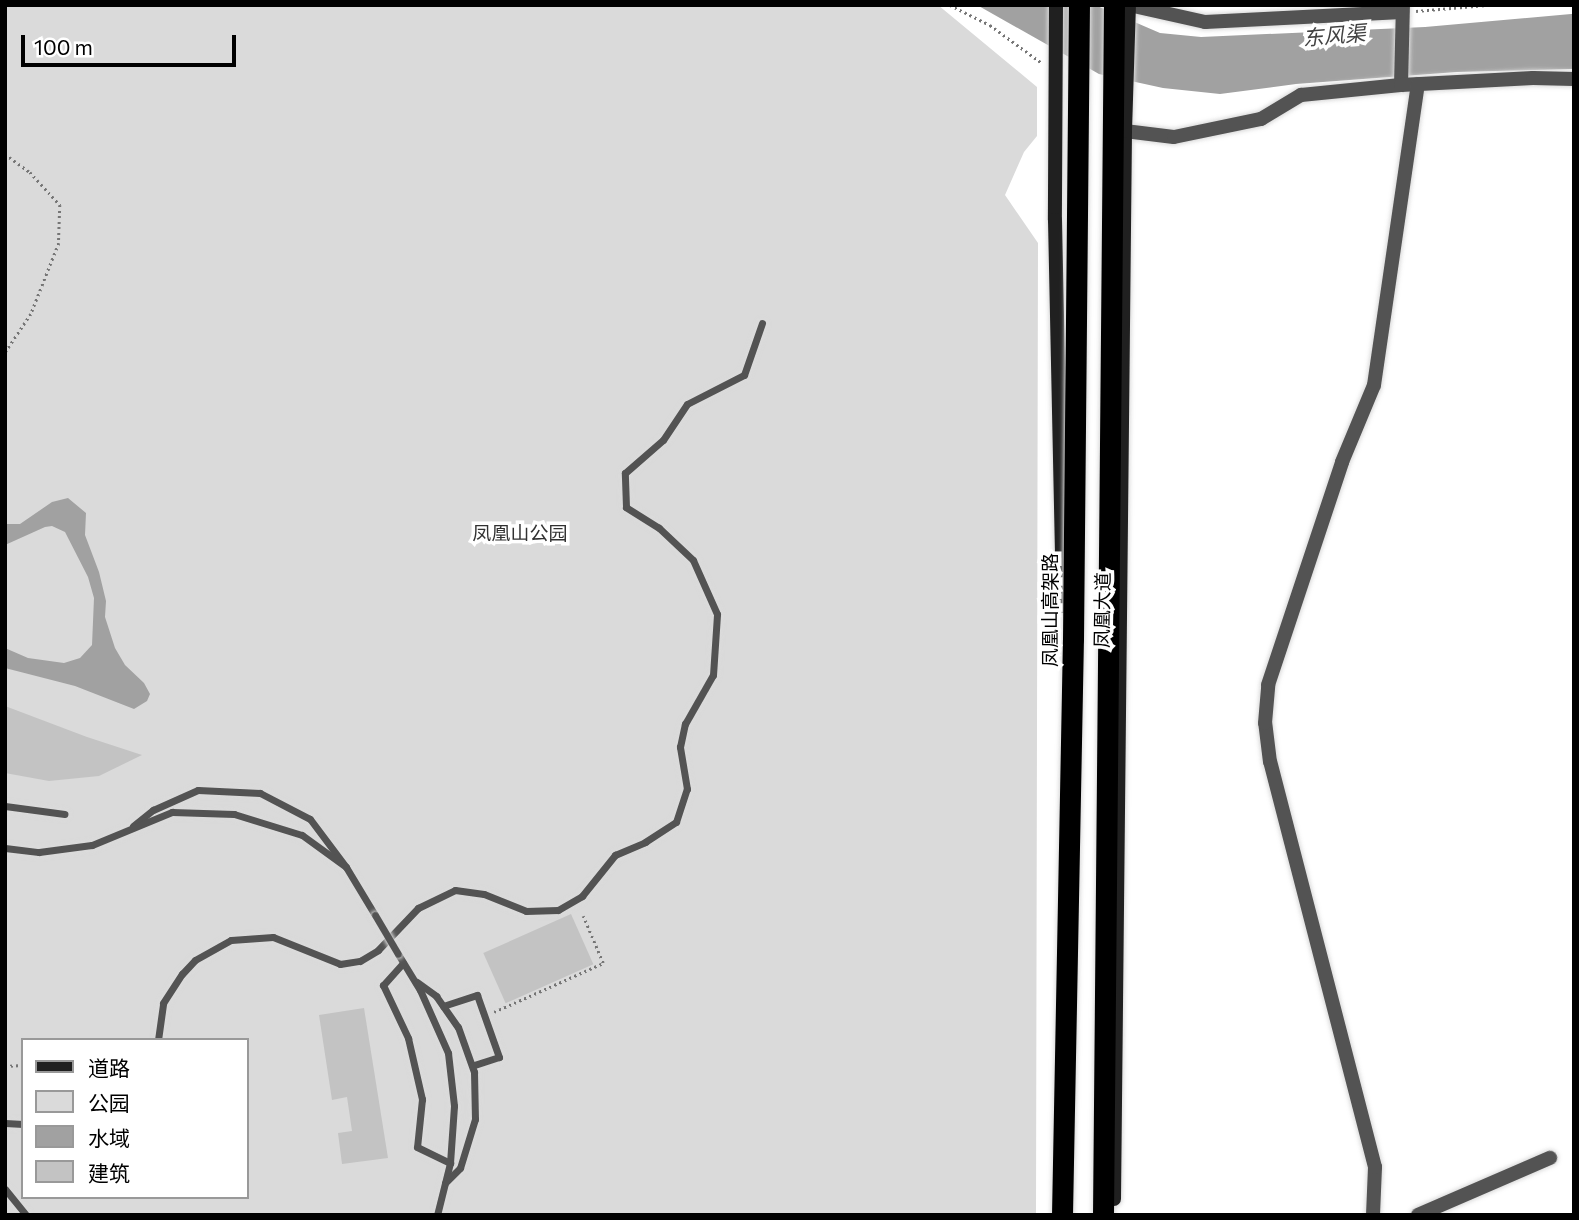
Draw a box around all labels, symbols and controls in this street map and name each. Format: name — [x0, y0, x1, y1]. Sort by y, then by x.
water label: 东风渠 — [1302, 20, 1366, 50]
scale bar — [24, 21, 240, 65]
text: 100 m — [34, 34, 93, 59]
park label: 凤凰山公园 — [473, 522, 567, 544]
street label: 凤凰山高架路 — [1039, 553, 1061, 667]
street label: 凤凰大道 — [1090, 572, 1114, 648]
legend — [21, 1038, 248, 1199]
text: 道路 — [88, 1055, 130, 1080]
text: 公园 — [88, 1090, 130, 1115]
text: 水域 — [88, 1125, 130, 1150]
text: 建筑 — [88, 1160, 130, 1185]

